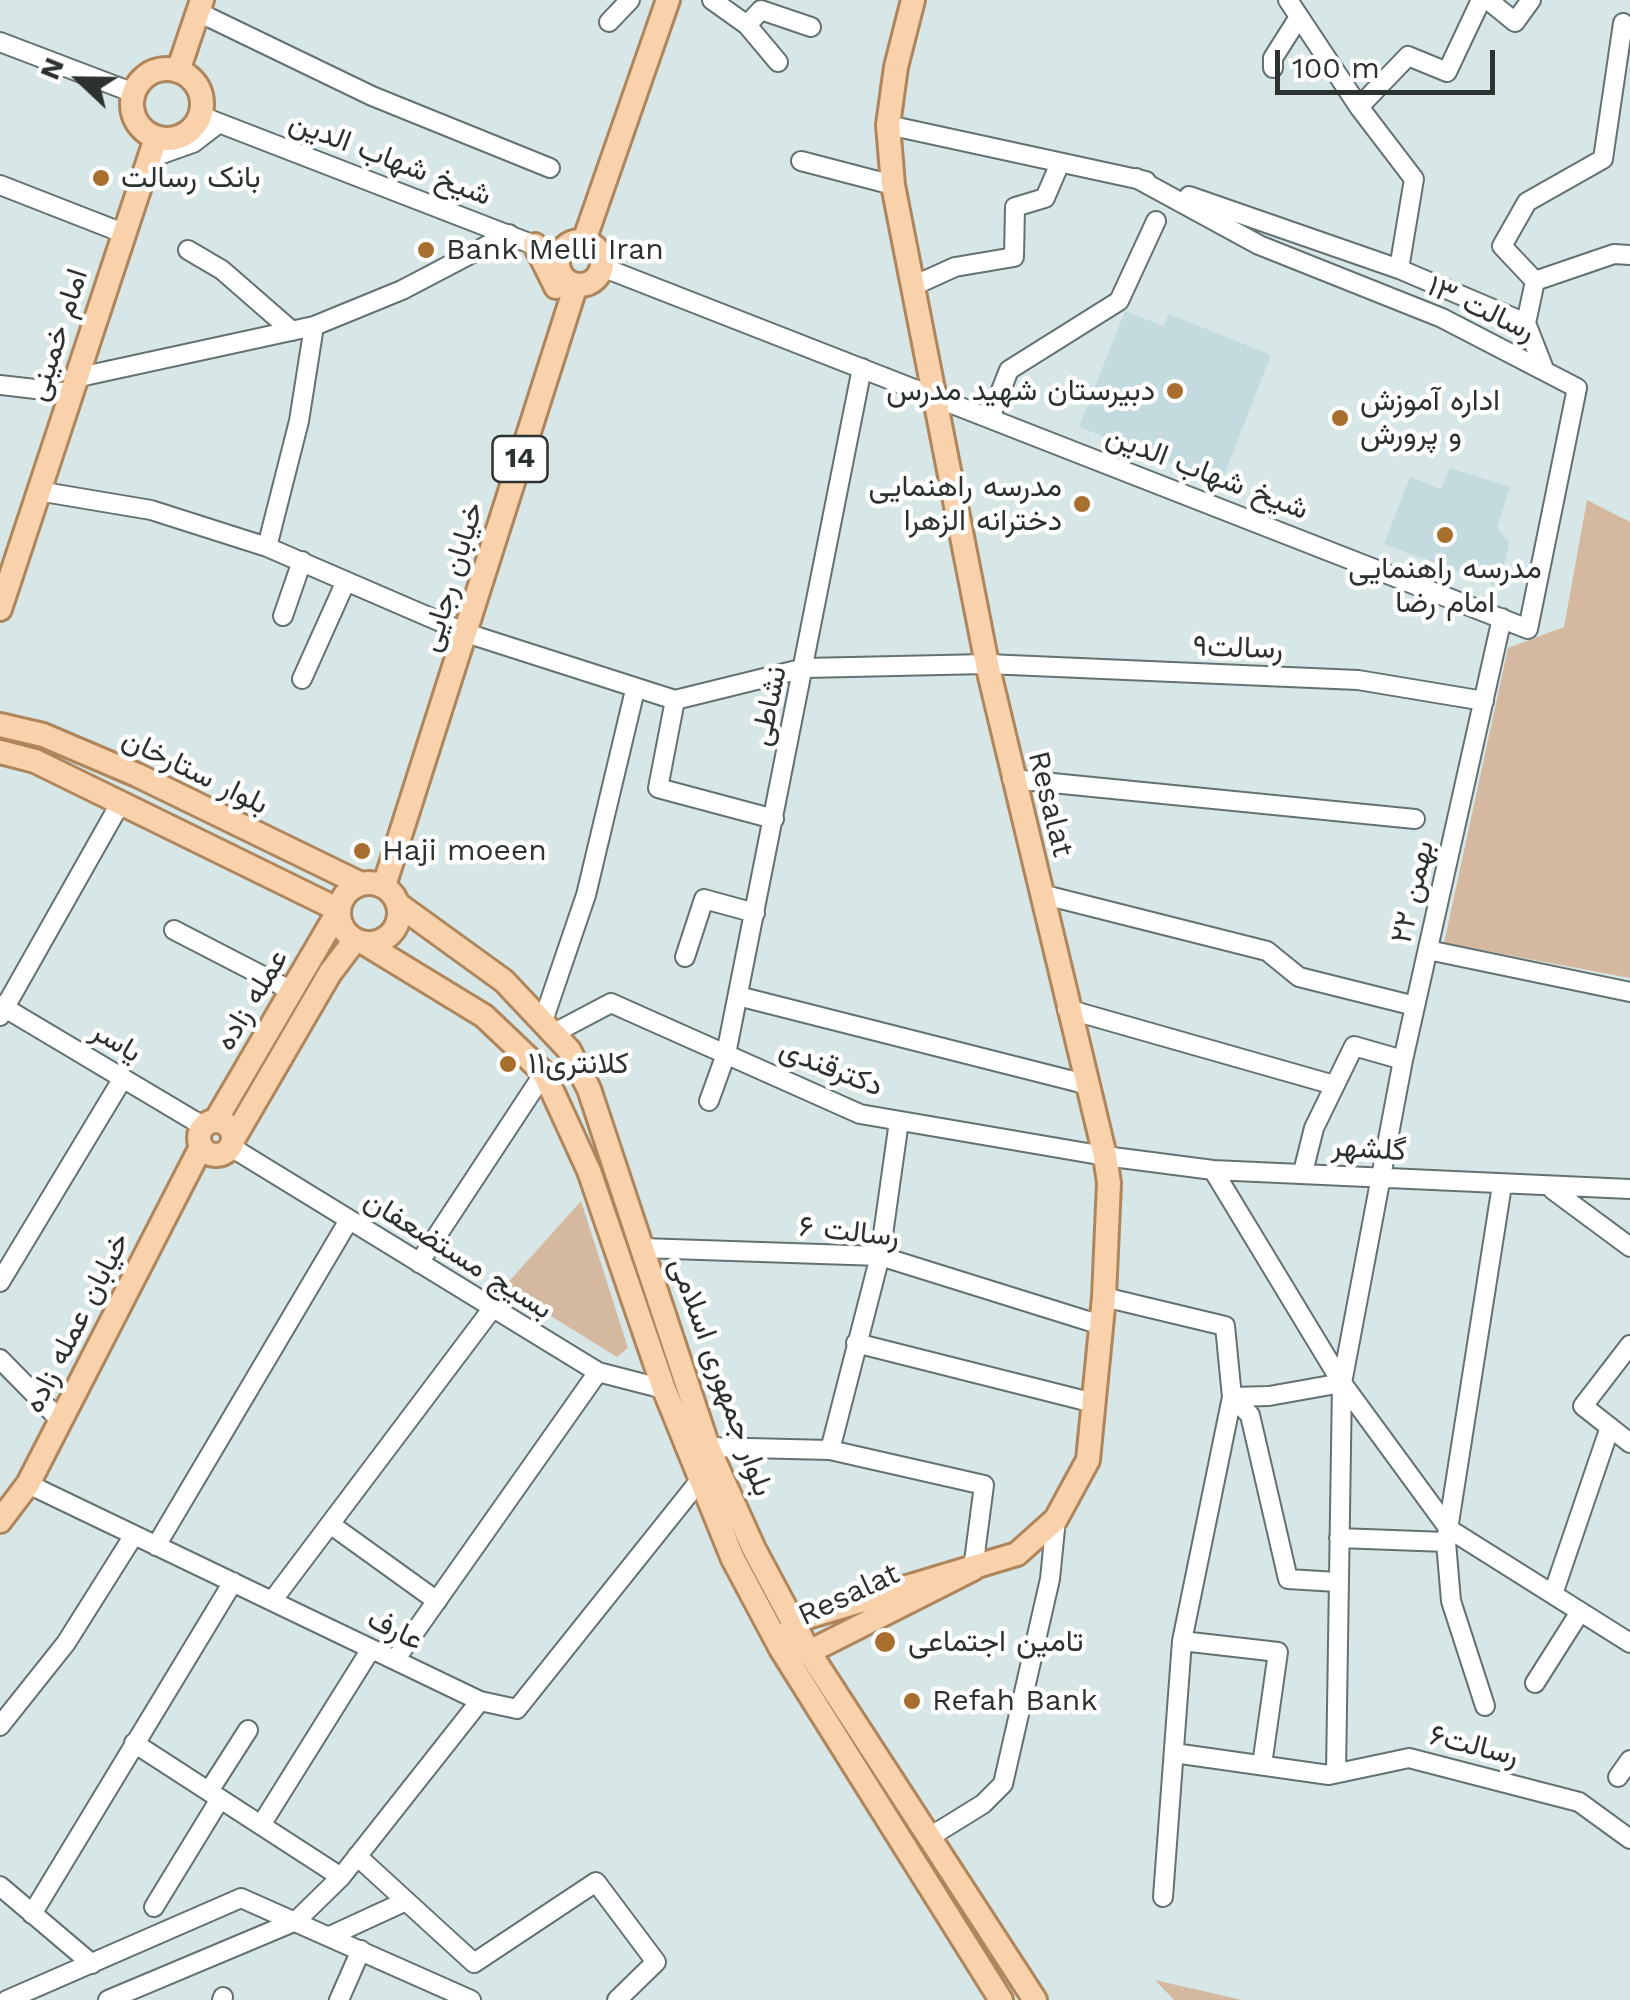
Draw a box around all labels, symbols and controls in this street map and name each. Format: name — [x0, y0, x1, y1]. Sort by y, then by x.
north arrow — [30, 30, 130, 130]
scale bar — [1280, 30, 1500, 92]
text: 100 m — [1292, 50, 1380, 85]
text: N — [33, 53, 71, 84]
street label: شیخ شهاب الدین — [284, 104, 496, 214]
place label: بانک رسالت — [121, 160, 261, 196]
marker: بانک رسالت — [90, 167, 112, 189]
place label: Bank Melli Iran — [446, 232, 664, 268]
marker: Bank Melli Iran — [415, 239, 437, 261]
street label: امام خمینی — [20, 264, 96, 406]
street label: رسالت ۱۳ — [1421, 268, 1541, 350]
place label: دبیرستان شهید مدرس — [886, 373, 1155, 409]
marker: دبیرستان شهید مدرس — [1164, 380, 1186, 402]
place label: اداره آموزش و پرورش — [1360, 383, 1500, 454]
marker: اداره آموزش و پرورش — [1329, 407, 1351, 429]
street label: شیخ شهاب الدین — [1101, 418, 1313, 528]
road number: 14 — [492, 436, 548, 482]
place label: مدرسه راهنمایی دخترانه الزهرا — [869, 469, 1062, 540]
marker: مدرسه راهنمایی دخترانه الزهرا — [1071, 493, 1093, 515]
street label: خیابان رجایی — [412, 498, 492, 656]
marker: مدرسه راهنمایی امام رضا — [1434, 524, 1456, 546]
place label: مدرسه راهنمایی امام رضا — [1348, 551, 1542, 622]
street label: رسالت۹ — [1192, 628, 1284, 668]
street label: نشاطی — [743, 663, 795, 749]
street label: بلوار ستارخان — [116, 721, 274, 823]
street label: Resalat — [1020, 747, 1080, 861]
place label: Haji moeen — [382, 833, 547, 869]
street label: ۲۲ بهمن — [1384, 837, 1442, 947]
marker: Haji moeen — [351, 840, 373, 862]
street label: عمله زاده — [208, 943, 296, 1057]
street label: یاسر — [84, 1013, 148, 1071]
street label: دکترقندی — [774, 1031, 888, 1105]
place label: کلانتری۱۱ — [528, 1046, 629, 1082]
marker: کلانتری۱۱ — [497, 1053, 519, 1075]
street label: گلشهر — [1330, 1128, 1408, 1170]
street label: بسیج مستضعفان — [357, 1183, 559, 1327]
street label: رسالت ۶ — [797, 1209, 901, 1255]
street label: خیابان عمله زاده — [16, 1227, 138, 1419]
street label: بلوار جمهوری اسلامی — [661, 1253, 781, 1501]
street label: Resalat — [793, 1556, 905, 1634]
street label: عارف — [361, 1601, 429, 1659]
place label: تامین اجتماعی — [908, 1624, 1084, 1660]
marker: تامین اجتماعی — [872, 1629, 898, 1655]
place label: Refah Bank — [932, 1683, 1097, 1719]
marker: Refah Bank — [901, 1690, 923, 1712]
street label: رسالت۶ — [1426, 1718, 1522, 1774]

